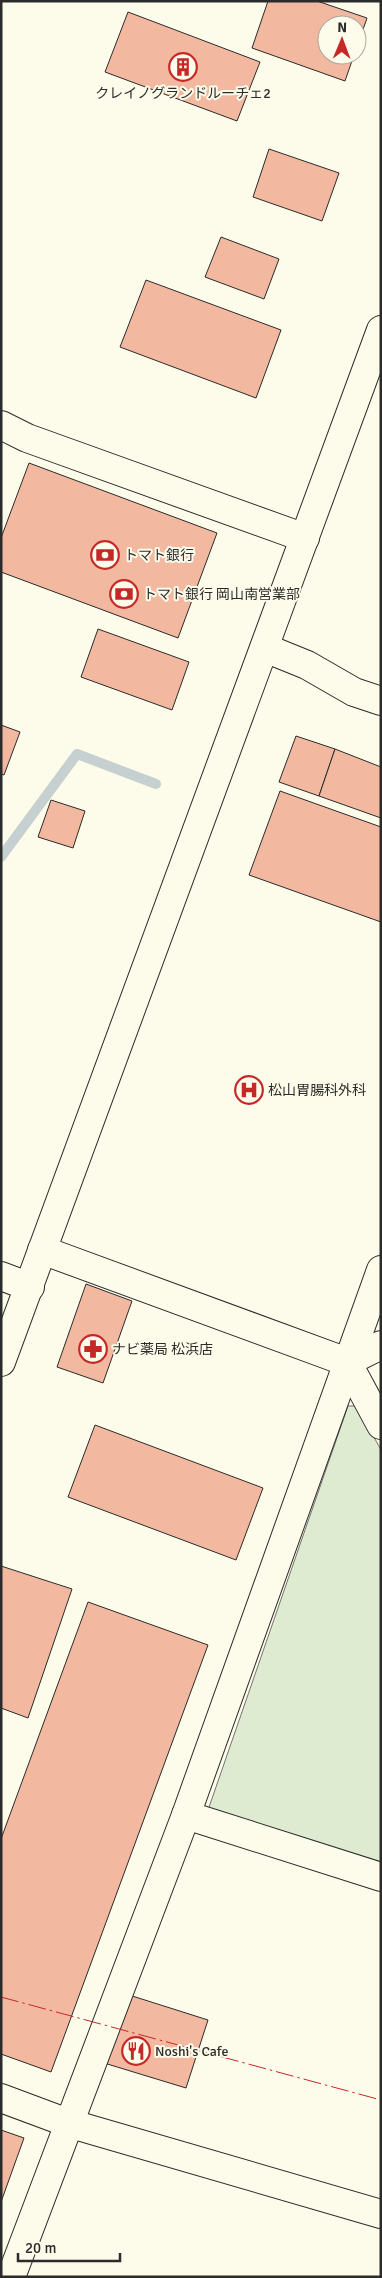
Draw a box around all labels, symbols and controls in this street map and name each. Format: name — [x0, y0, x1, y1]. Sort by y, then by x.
north arrow — [317, 15, 367, 65]
text: N — [337, 19, 347, 36]
building icon: クレイノグランドルーチェ2 — [168, 52, 198, 82]
place label: クレイノグランドルーチェ2 — [95, 85, 271, 102]
bank icon: トマト銀行 — [90, 540, 120, 570]
place label: トマト銀行 — [124, 547, 194, 564]
bank icon: トマト銀行 岡山南営業部 — [109, 579, 139, 609]
place label: トマト銀行 岡山南営業部 — [143, 586, 300, 603]
hospital icon: 松山胃腸科外科 — [234, 1075, 264, 1105]
place label: 松山胃腸科外科 — [268, 1082, 366, 1099]
pharmacy icon: ナビ薬局 松浜店 — [78, 1334, 108, 1364]
place label: ナビ薬局 松浜店 — [112, 1341, 213, 1358]
restaurant icon: Noshi's Cafe — [121, 2036, 151, 2066]
place label: Noshi's Cafe — [155, 2043, 228, 2060]
scale bar — [18, 2230, 120, 2262]
text: 20 m — [25, 2239, 56, 2257]

